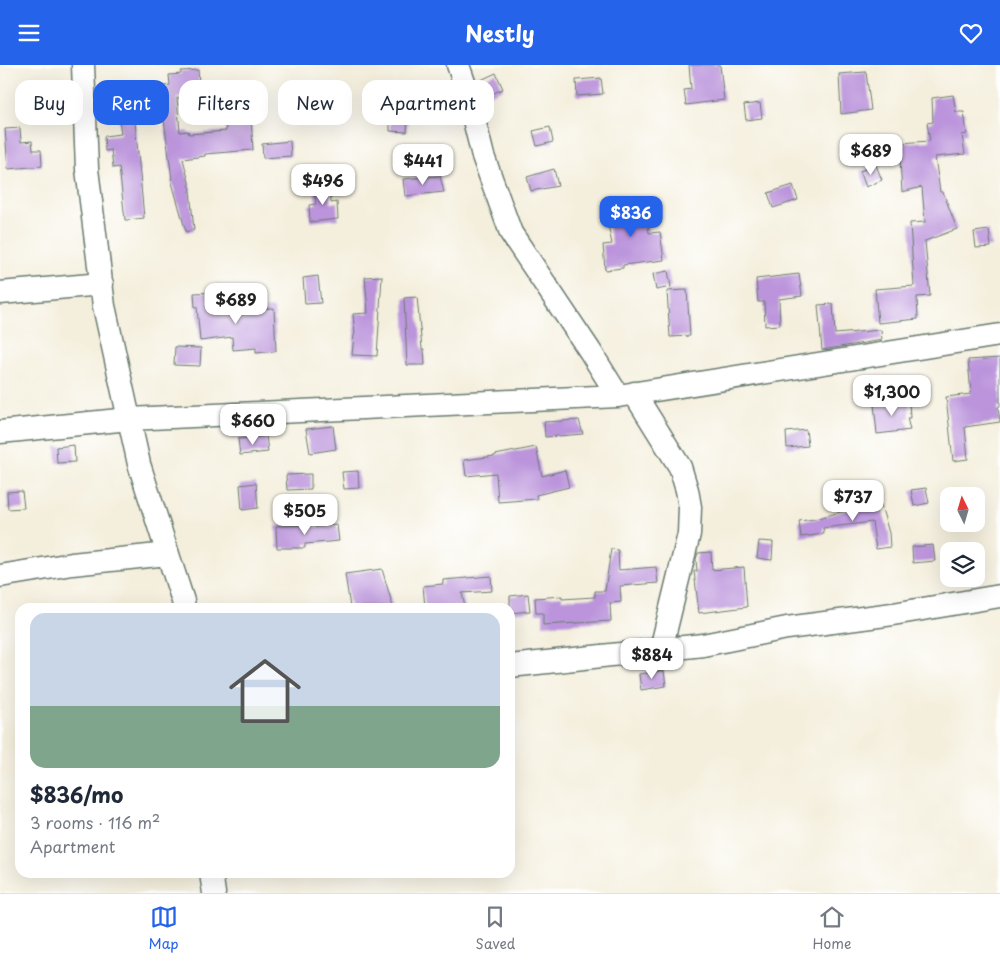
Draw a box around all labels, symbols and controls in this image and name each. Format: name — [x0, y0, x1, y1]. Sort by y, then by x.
text: Nestly — [465, 16, 535, 49]
icon: menu — [15, 19, 43, 47]
icon: heart — [957, 19, 985, 47]
chip: Buy — [15, 80, 83, 125]
chip: Rent — [93, 80, 169, 125]
chip: Filters — [179, 80, 268, 125]
chip: New — [278, 80, 352, 125]
chip: Apartment — [362, 80, 494, 125]
pin: $689 — [841, 133, 901, 176]
text: $689 — [850, 138, 892, 162]
pin: $441 — [393, 143, 453, 186]
text: $441 — [404, 148, 442, 172]
pin: $496 — [293, 163, 353, 206]
text: $496 — [302, 168, 344, 192]
pin: $836 — [601, 195, 661, 238]
text: $836 — [611, 200, 651, 224]
pin: $689 — [206, 283, 266, 325]
text: $689 — [215, 287, 257, 311]
pin: $1,300 — [851, 375, 933, 417]
text: $1,300 — [864, 379, 920, 403]
pin: $660 — [223, 403, 283, 446]
text: $660 — [231, 408, 275, 432]
pin: $737 — [823, 479, 883, 522]
text: $737 — [834, 484, 872, 508]
north arrow — [940, 487, 985, 533]
map controls — [940, 487, 985, 587]
pin: $505 — [275, 493, 335, 536]
text: $505 — [284, 498, 326, 522]
button: layers — [940, 542, 985, 587]
pin: $884 — [622, 637, 682, 680]
text: $884 — [631, 642, 673, 666]
icon: home — [220, 646, 310, 736]
text: $836/mo — [30, 778, 123, 810]
text: 3 rooms · 116 m² — [30, 810, 160, 834]
text: Apartment — [30, 834, 115, 858]
tab: Map — [149, 903, 178, 954]
tab: Saved — [476, 903, 515, 954]
tab: Home — [812, 903, 851, 954]

